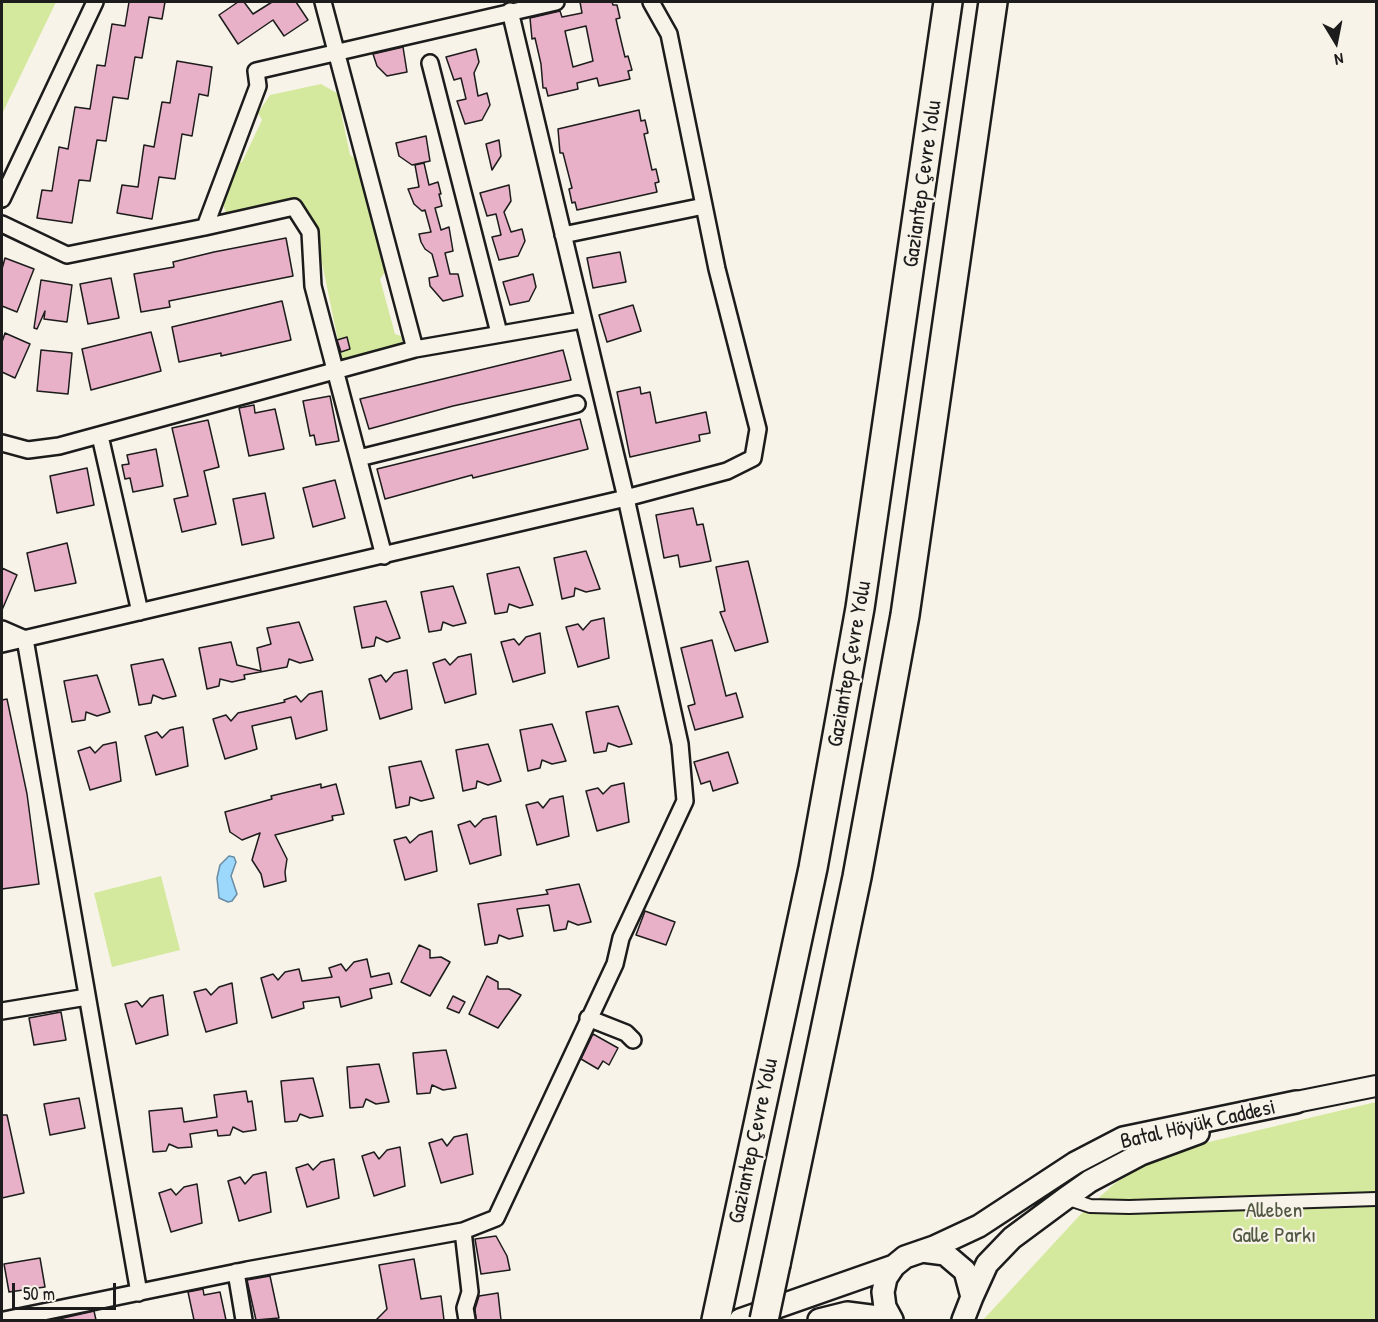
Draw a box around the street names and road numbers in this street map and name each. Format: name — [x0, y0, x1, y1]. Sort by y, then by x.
street label: Gaziantep Çevre Yolu — [898, 99, 948, 269]
street label: Gaziantep Çevre Yolu — [822, 579, 878, 749]
street label: Gaziantep Çevre Yolu — [724, 1056, 784, 1226]
street label: Batal Höyük Caddesi — [1118, 1094, 1278, 1156]

